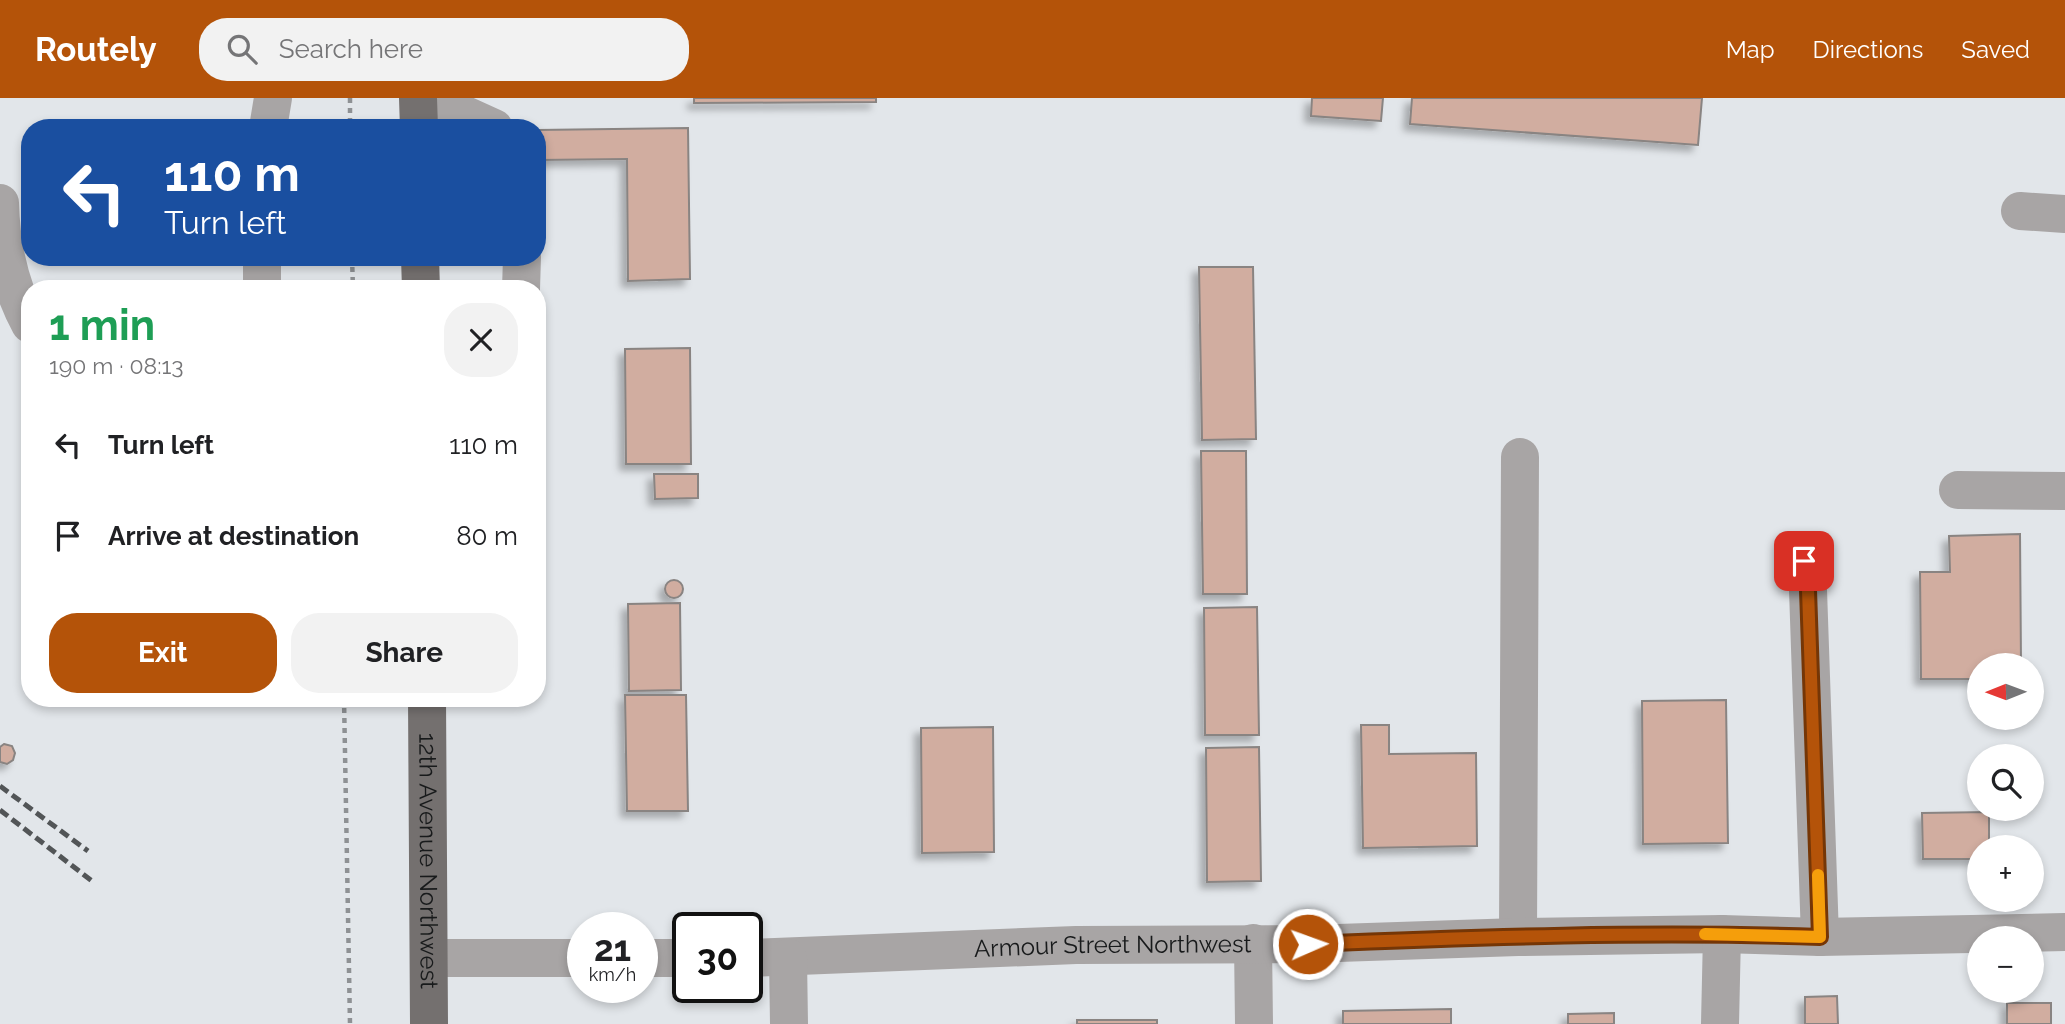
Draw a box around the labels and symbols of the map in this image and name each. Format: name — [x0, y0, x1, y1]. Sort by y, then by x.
pin — [1774, 531, 1834, 591]
north arrow — [1967, 653, 2044, 730]
street label: 12th Avenue Northwest — [413, 733, 444, 989]
position arrow — [1271, 907, 1345, 981]
speed limit sign: 30 — [672, 912, 763, 1003]
street label: Armour Street Northwest — [973, 929, 1252, 963]

